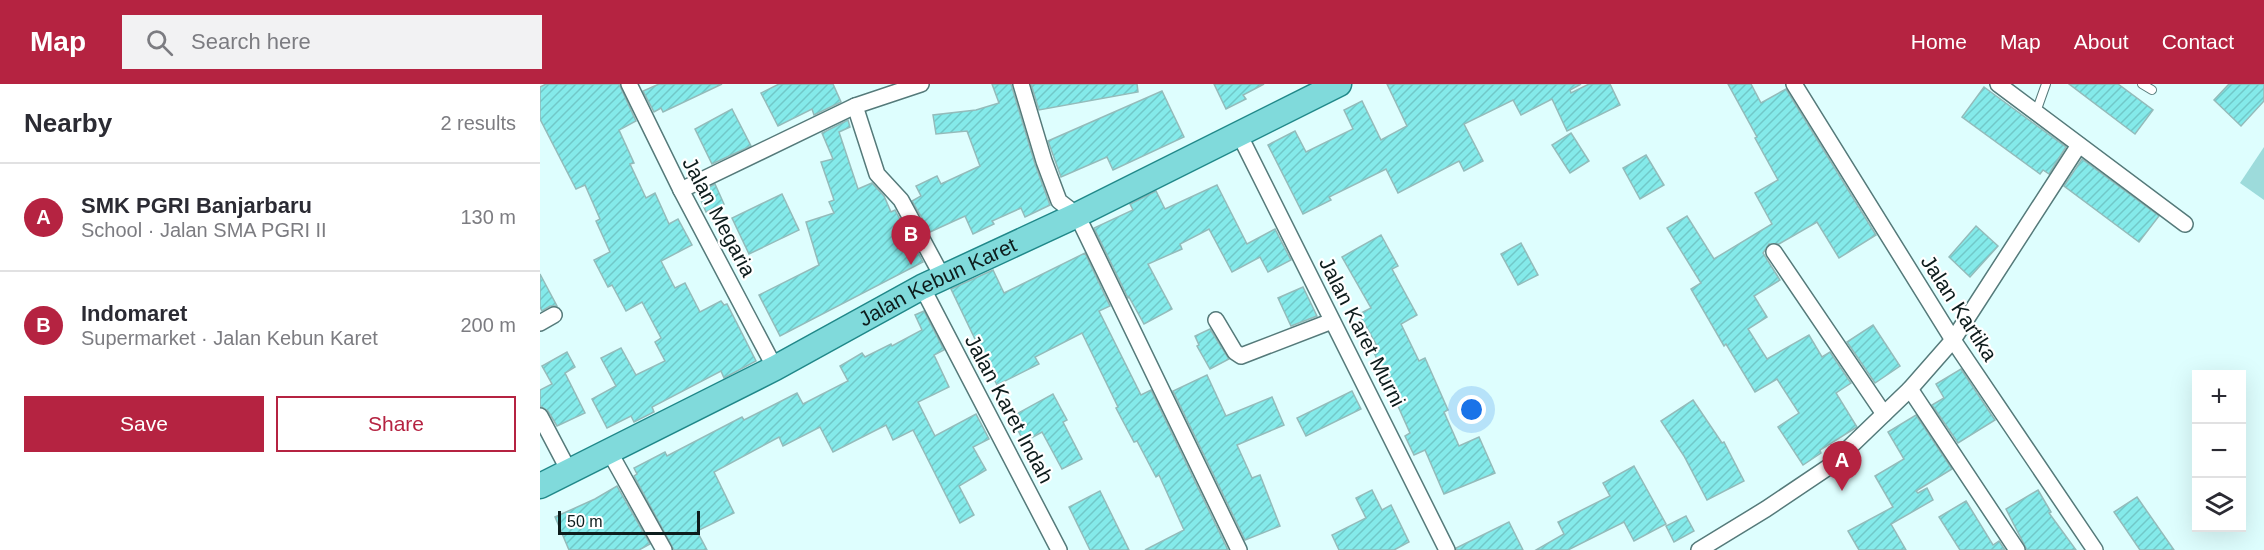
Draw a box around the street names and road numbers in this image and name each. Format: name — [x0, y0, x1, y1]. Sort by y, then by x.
street label: Jalan Megaria — [678, 153, 761, 281]
street label: Jalan Kebun Karet — [855, 233, 1020, 331]
street label: Jalan Kartika — [1917, 251, 2002, 365]
street label: Jalan Karet Murni — [1315, 253, 1410, 410]
street label: Jalan Karet Indah — [961, 331, 1058, 487]

